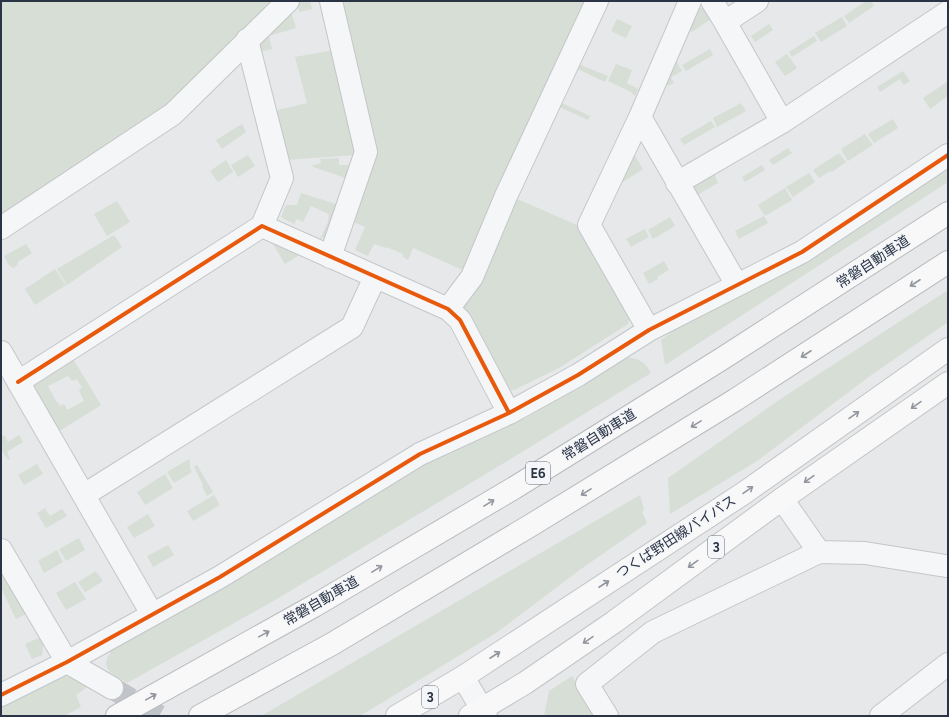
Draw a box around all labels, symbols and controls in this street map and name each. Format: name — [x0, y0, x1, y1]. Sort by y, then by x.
street label: 常磐自動車道 — [833, 232, 913, 292]
one-way arrow — [909, 280, 921, 288]
one-way arrow — [801, 350, 812, 358]
one-way arrow — [911, 401, 922, 409]
street label: 常磐自動車道 — [559, 406, 639, 464]
one-way arrow — [849, 411, 860, 419]
one-way arrow — [691, 420, 702, 428]
road number: E6 — [526, 462, 550, 484]
one-way arrow — [804, 475, 815, 483]
one-way arrow — [742, 486, 753, 494]
one-way arrow — [581, 488, 592, 496]
street label: つくば野田線バイパス — [613, 492, 739, 582]
one-way arrow — [483, 498, 495, 506]
road number: 3 — [708, 536, 724, 558]
one-way arrow — [688, 560, 699, 568]
one-way arrow — [371, 564, 383, 572]
street label: 常磐自動車道 — [280, 573, 362, 629]
one-way arrow — [598, 580, 609, 588]
one-way arrow — [258, 629, 270, 637]
one-way arrow — [582, 636, 593, 644]
one-way arrow — [490, 651, 501, 659]
road number: 3 — [422, 686, 438, 708]
one-way arrow — [145, 693, 157, 700]

